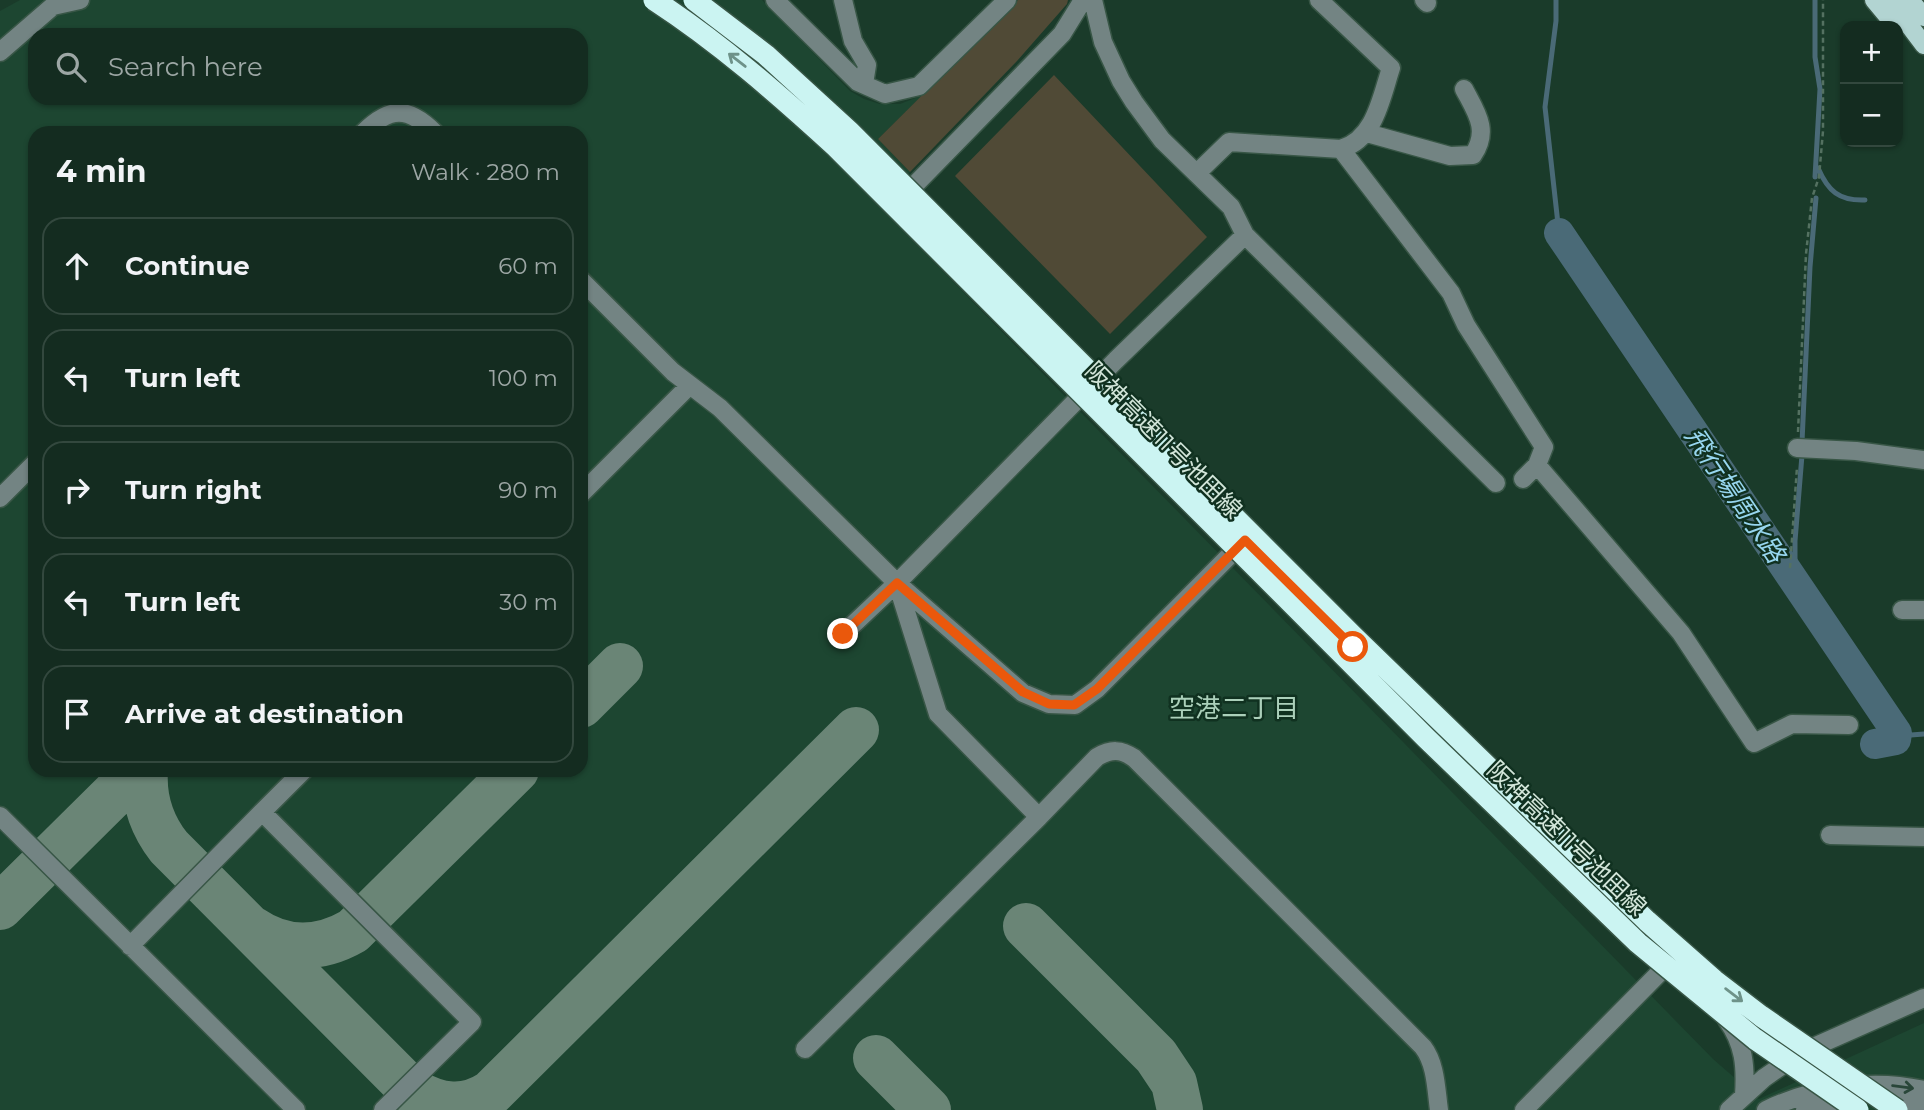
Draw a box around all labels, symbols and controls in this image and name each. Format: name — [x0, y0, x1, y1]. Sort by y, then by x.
map controls — [1840, 21, 1903, 147]
button: + — [1840, 21, 1903, 84]
search box — [28, 28, 588, 105]
icon: search — [52, 48, 90, 86]
text: Search here — [108, 51, 263, 83]
one-way arrow — [728, 52, 747, 67]
button: − — [1840, 84, 1903, 147]
text: 4 min — [56, 153, 146, 190]
text: Walk · 280 m — [411, 158, 560, 186]
icon: ahead — [58, 247, 96, 285]
text: Continue — [125, 250, 250, 282]
text: 60 m — [498, 252, 558, 280]
street label: 阪神高速11号池田線 — [1080, 356, 1248, 524]
icon: left — [58, 359, 96, 397]
text: Turn left — [125, 362, 241, 394]
text: 100 m — [489, 364, 558, 392]
water label: 飛行場周水路 — [1678, 421, 1793, 570]
icon: right — [58, 471, 96, 509]
text: Turn right — [125, 474, 261, 506]
text: 90 m — [498, 476, 558, 504]
icon: left — [58, 583, 96, 621]
text: Turn left — [125, 586, 241, 618]
text: 30 m — [499, 588, 558, 616]
route end — [827, 618, 858, 649]
route start — [1337, 631, 1368, 662]
district label: 空港二丁目 — [1169, 692, 1299, 724]
icon: arrive — [58, 695, 96, 733]
text: Arrive at destination — [125, 698, 404, 730]
street label: 阪神高速11号池田線 — [1482, 755, 1652, 921]
one-way arrow — [1724, 988, 1743, 1003]
one-way arrow — [1892, 1080, 1914, 1093]

